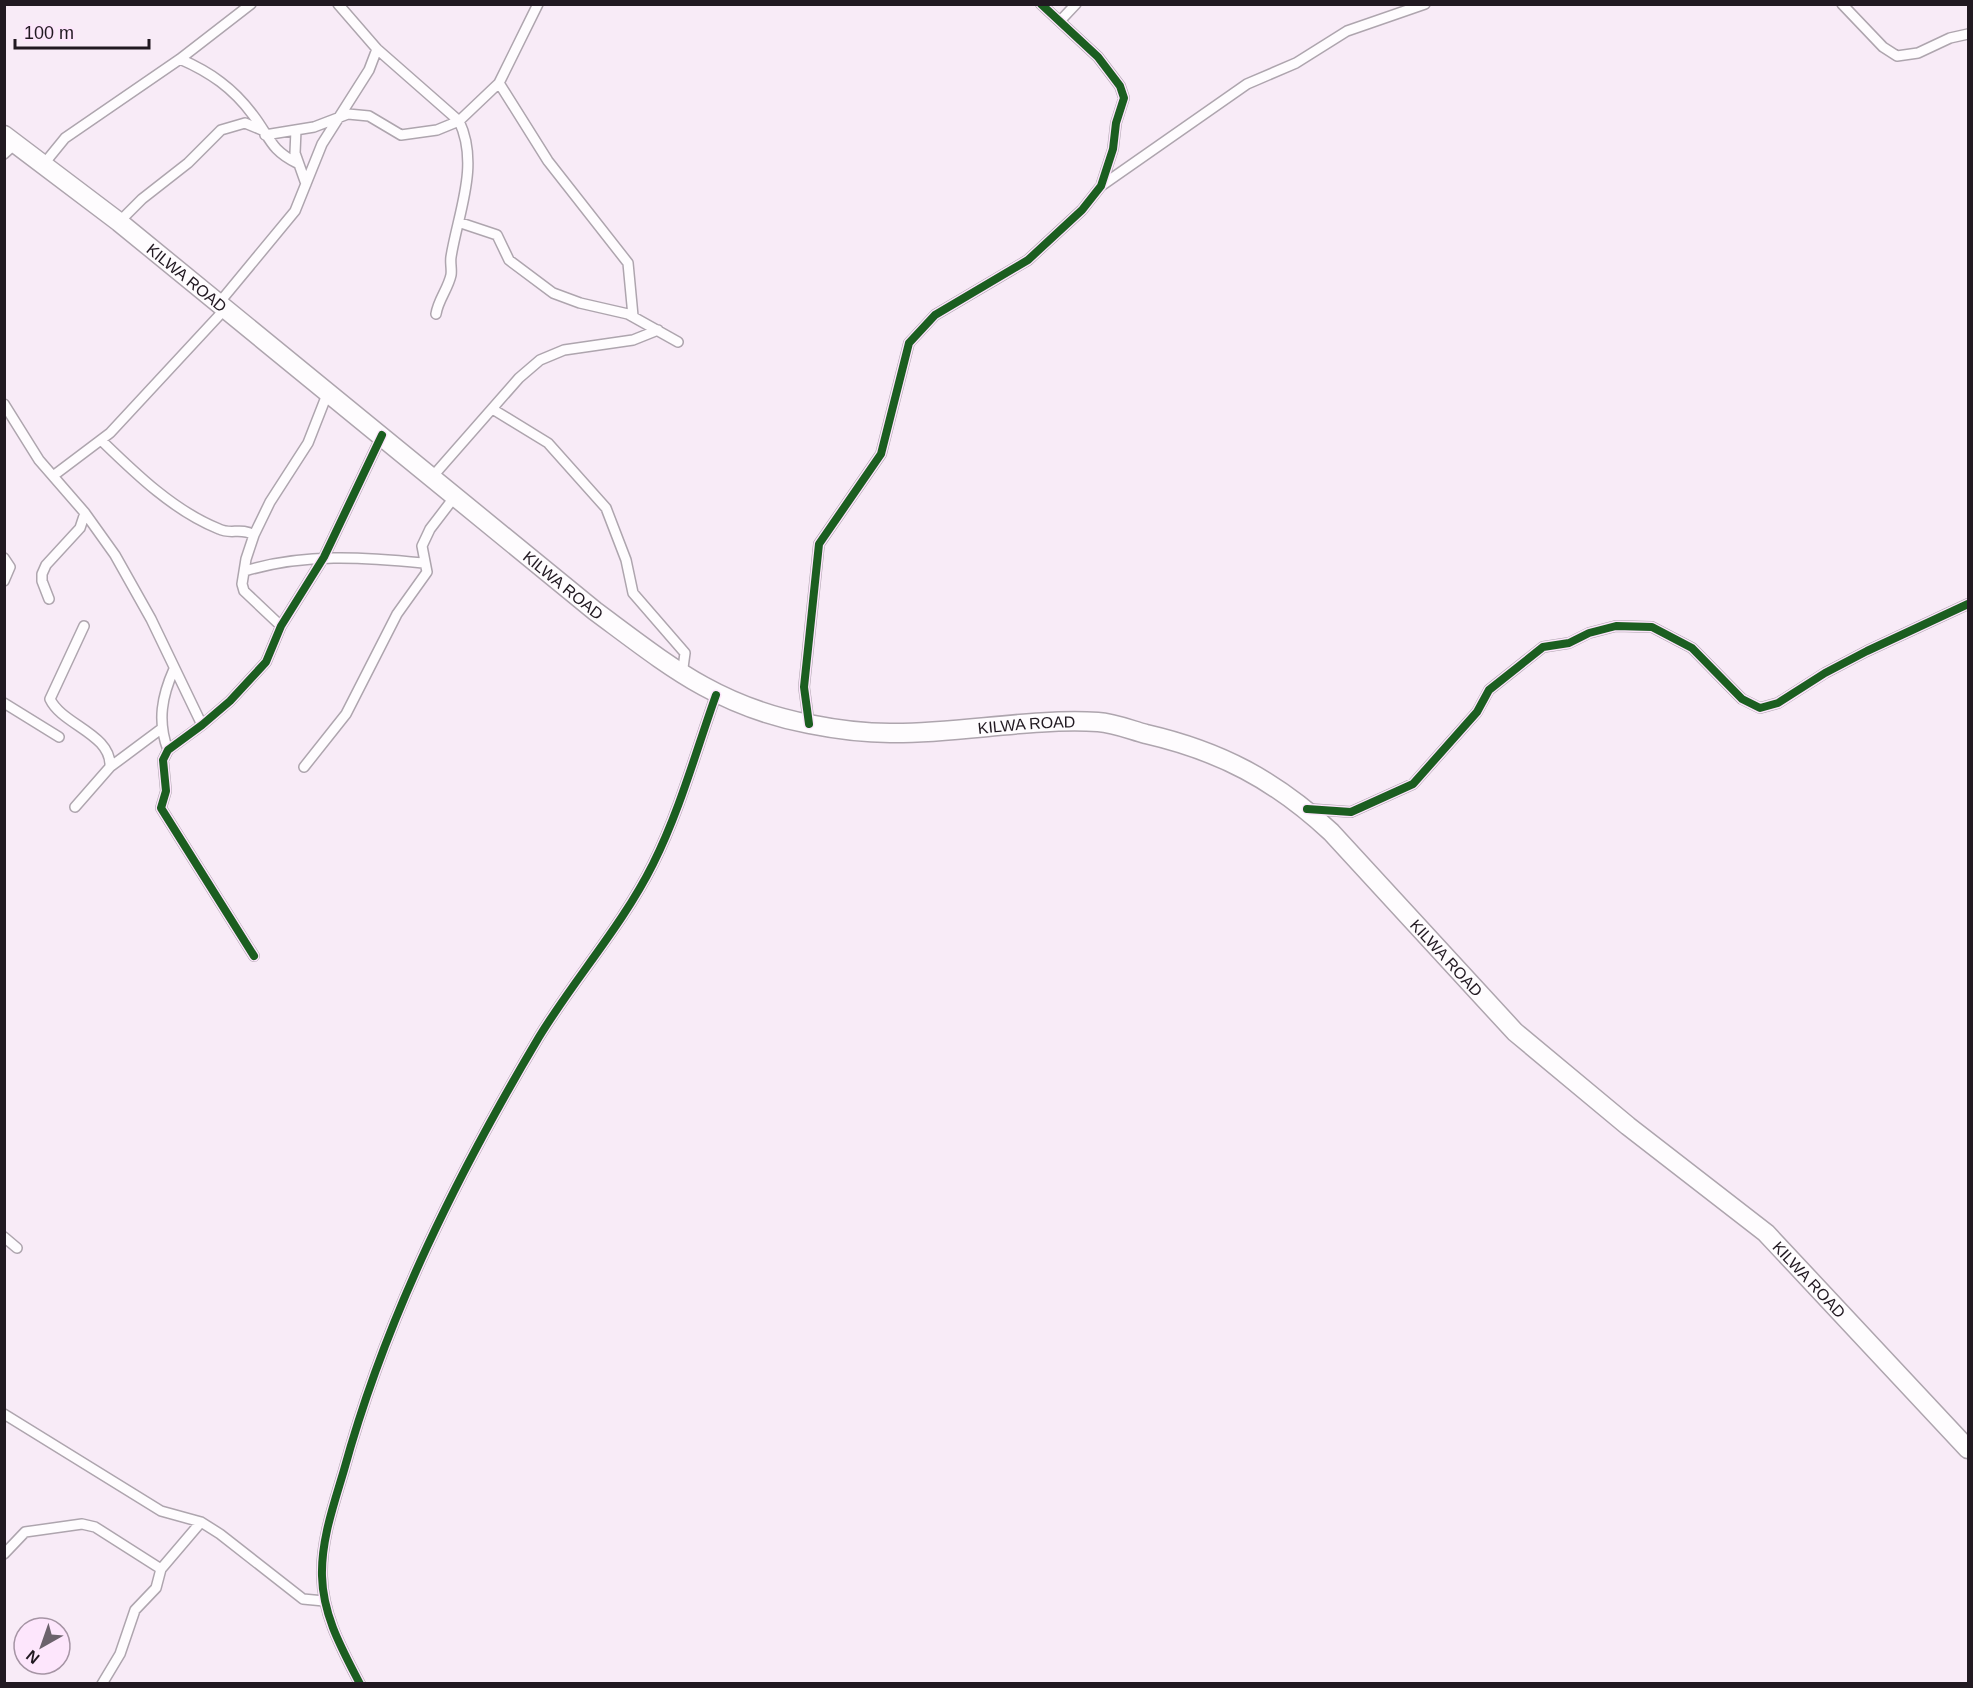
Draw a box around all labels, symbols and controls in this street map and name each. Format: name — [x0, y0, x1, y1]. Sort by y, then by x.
scale bar — [15, 12, 148, 50]
text: 100 m — [24, 23, 74, 43]
street label: KILWA ROAD — [144, 240, 230, 315]
street label: KILWA ROAD — [520, 548, 607, 623]
street label: KILWA ROAD — [977, 713, 1075, 736]
street label: KILWA ROAD — [1407, 916, 1486, 999]
street label: KILWA ROAD — [1770, 1238, 1849, 1321]
north arrow — [12, 1616, 72, 1676]
text: N — [23, 1647, 43, 1667]

